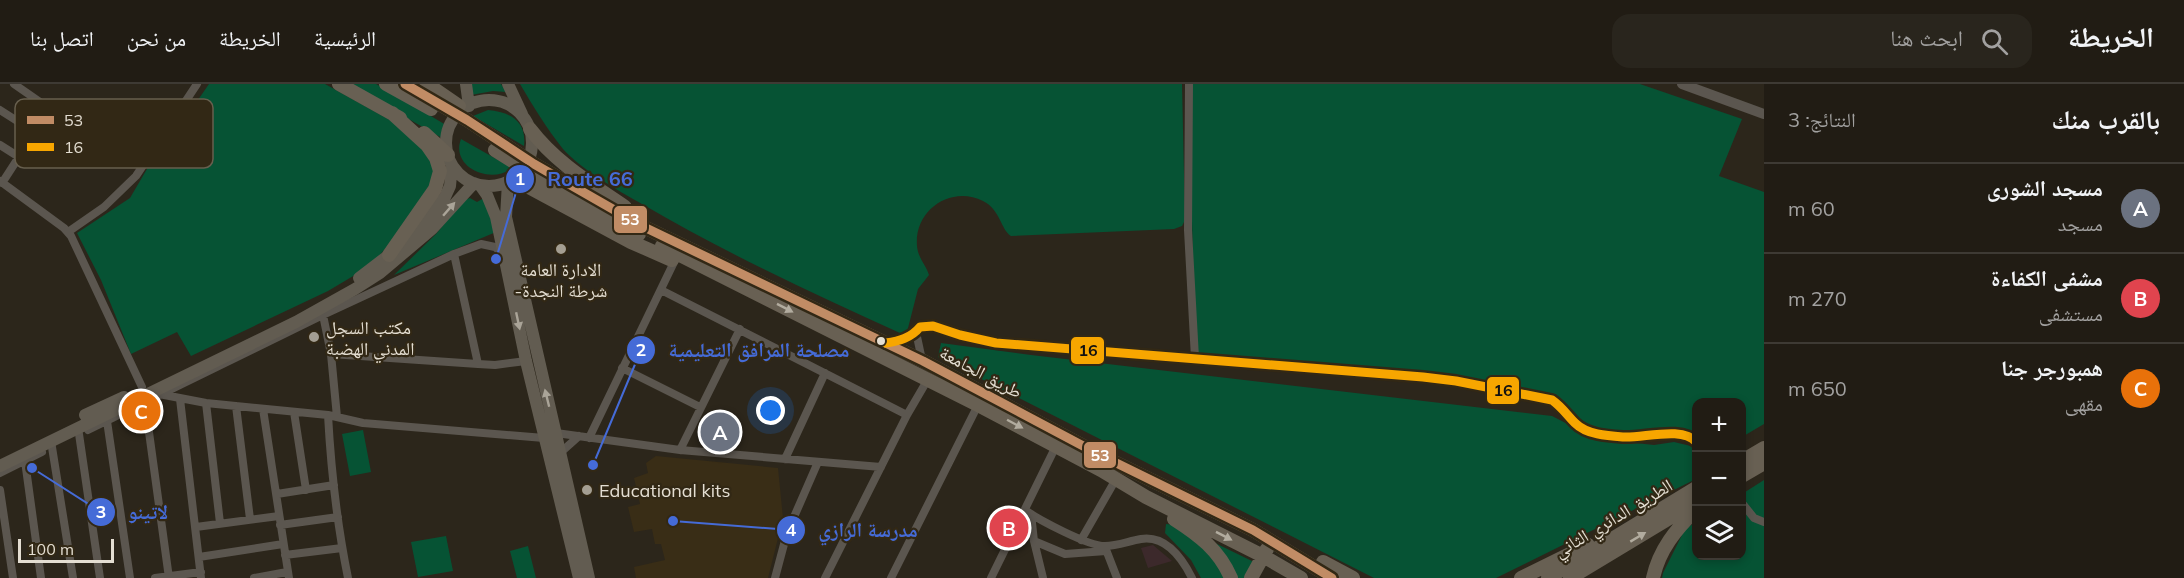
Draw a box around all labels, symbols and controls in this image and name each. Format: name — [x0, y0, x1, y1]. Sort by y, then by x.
search box — [1612, 14, 2032, 68]
text: الخريطة — [2068, 19, 2154, 54]
text: ابحث هنا — [1890, 24, 1963, 52]
text: اتصل بنا — [30, 25, 94, 51]
text: من نحن — [127, 25, 186, 51]
text: الخريطة — [219, 25, 281, 51]
text: الرئيسية — [314, 25, 376, 51]
icon: search — [1978, 25, 2011, 58]
legend — [15, 99, 213, 168]
text: بالقرب منك — [2051, 103, 2160, 136]
text: النتائج: 3 — [1788, 107, 1856, 132]
text: 53 — [64, 110, 83, 130]
text: 16 — [64, 137, 83, 157]
callout: Route 66 — [505, 160, 645, 198]
text: Route 66 — [547, 166, 633, 191]
text: 1 — [515, 167, 525, 190]
text: مسجد الشورى — [1987, 174, 2103, 202]
text: 60 m — [1788, 196, 1835, 221]
text: A — [2133, 196, 2148, 221]
one-way arrow — [442, 202, 456, 217]
line badge: 53 — [613, 205, 648, 234]
text: 53 — [620, 209, 640, 229]
text: مسجد — [2058, 211, 2103, 236]
marker: الادارة العامة -شرطة النجدة — [554, 242, 568, 256]
place label: الادارة العامة -شرطة النجدة — [515, 258, 607, 302]
text: مشفى الكفاءة — [1991, 264, 2103, 292]
text: 270 m — [1788, 286, 1847, 311]
text: B — [2134, 286, 2147, 311]
text: مستشفى — [2039, 301, 2103, 326]
one-way arrow — [776, 302, 794, 312]
one-way arrow — [513, 312, 523, 331]
place label: مكتب السجل المدني الهضبة — [326, 316, 414, 363]
marker: مكتب السجل المدني الهضبة — [307, 330, 321, 344]
callout: مصلحة المرافق التعليمية — [626, 331, 861, 369]
unlabelled marker — [875, 335, 887, 347]
line badge: 16 — [1070, 336, 1105, 365]
text: مصلحة المرافق التعليمية — [669, 337, 849, 363]
text: 2 — [636, 338, 646, 361]
text: 16 — [1078, 340, 1098, 360]
street label: طريق الجامعة — [936, 341, 1026, 403]
text: همبورجر جنا — [2001, 354, 2103, 382]
line badge: 16 — [1486, 376, 1520, 405]
text: 650 m — [1788, 376, 1847, 401]
text: C — [2134, 376, 2147, 401]
text: 16 — [1493, 380, 1513, 400]
pin: C — [122, 388, 160, 434]
one-way arrow — [541, 389, 551, 408]
text: مقهى — [2065, 391, 2103, 416]
your location — [756, 396, 785, 425]
map controls — [1692, 398, 1746, 560]
button: + — [1692, 398, 1746, 452]
pin: A — [700, 410, 740, 454]
one-way arrow — [1007, 419, 1024, 429]
line badge: 53 — [1083, 441, 1117, 469]
text: 53 — [1090, 445, 1110, 465]
button: − — [1692, 452, 1746, 506]
street label: الطريق الدائري الثاني — [1549, 473, 1678, 566]
place label: Educational kits — [599, 479, 730, 502]
marker: Educational kits — [580, 483, 594, 497]
callout: لاتينو — [86, 493, 180, 531]
text: لاتينو — [128, 499, 168, 524]
text: 3 — [96, 500, 106, 523]
pin: B — [990, 506, 1028, 550]
button: layers — [1692, 506, 1746, 560]
callout: مدرسة الرازي — [776, 511, 930, 549]
text: مدرسة الرازي — [818, 517, 918, 546]
text: 4 — [786, 518, 797, 541]
one-way arrow — [1216, 531, 1233, 541]
one-way arrow — [1630, 531, 1647, 542]
scale bar — [18, 536, 114, 564]
text: 100 m — [27, 539, 74, 559]

